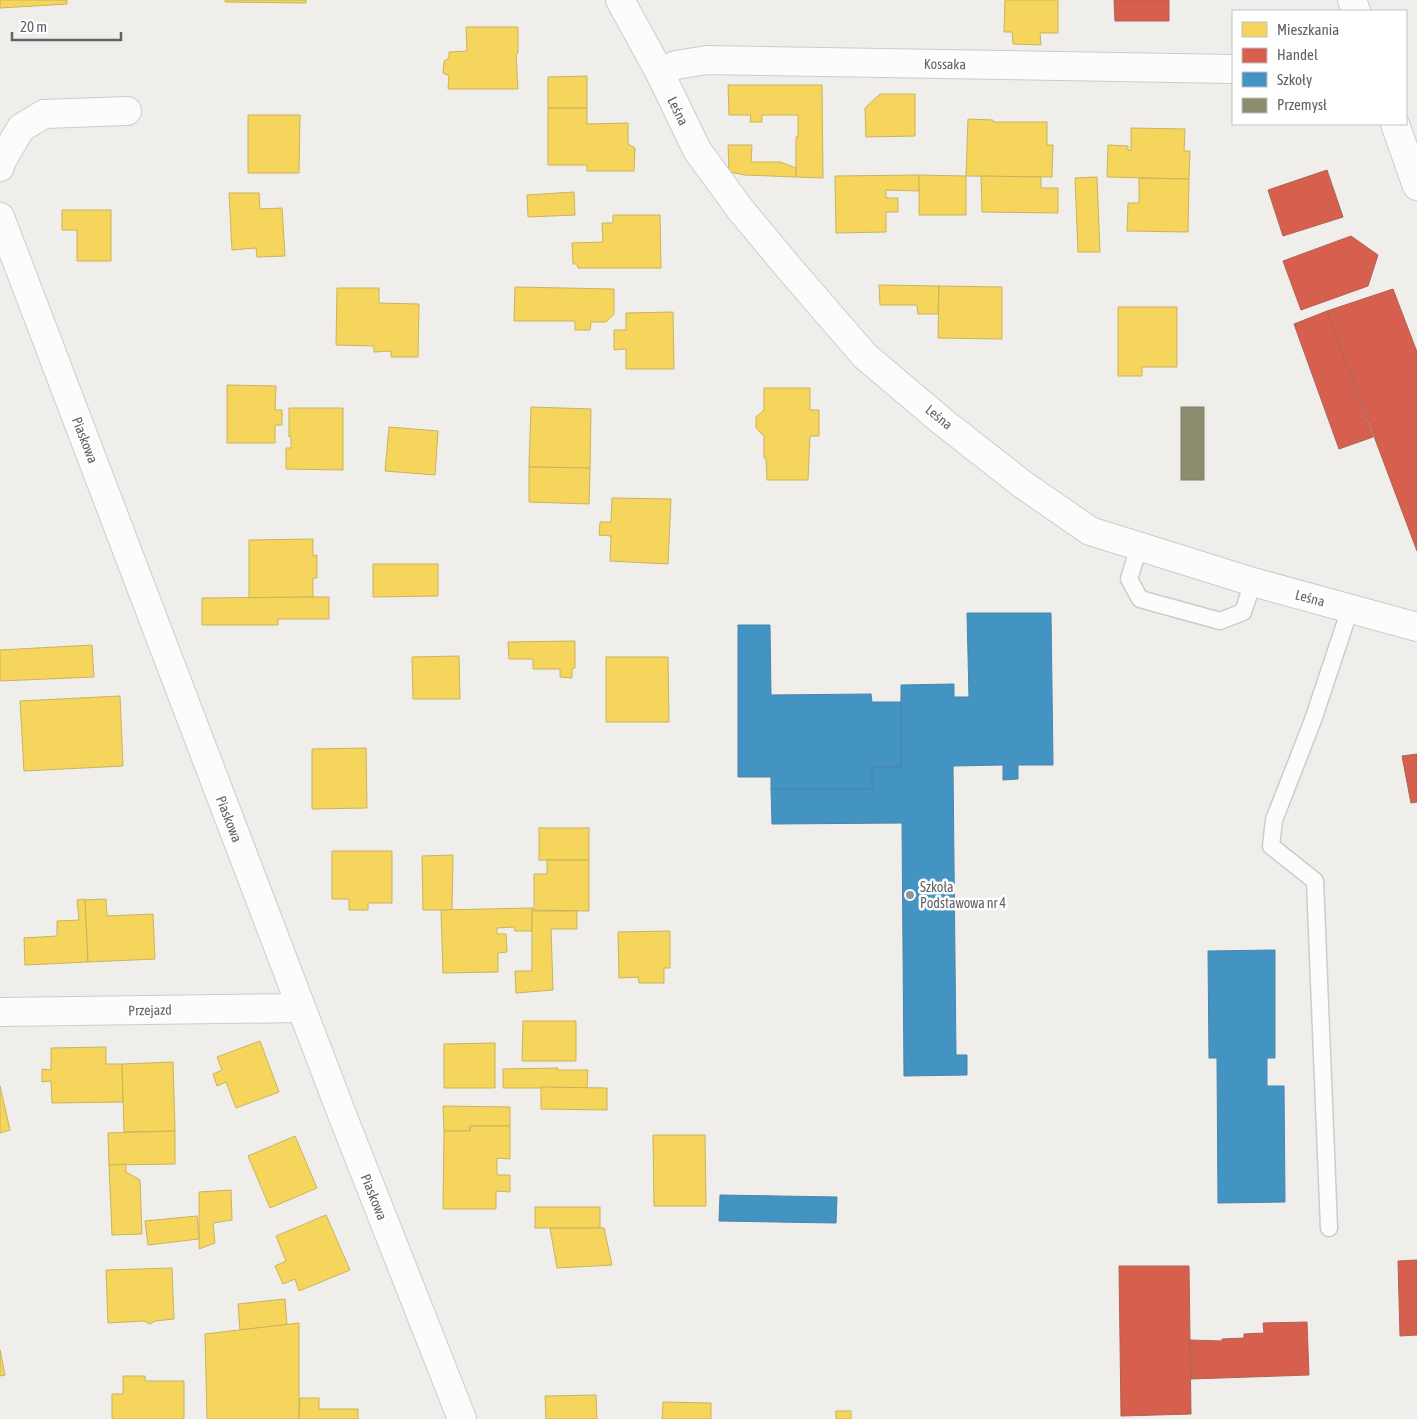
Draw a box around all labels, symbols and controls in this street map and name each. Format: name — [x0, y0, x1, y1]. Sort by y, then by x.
scale bar — [12, 10, 121, 42]
legend — [1232, 10, 1407, 125]
text: 20 m — [20, 18, 47, 35]
text: Mieszkania — [1277, 21, 1339, 38]
text: Handel — [1277, 46, 1318, 63]
street label: Kossaka — [924, 56, 966, 72]
text: Szkoły — [1277, 71, 1312, 88]
street label: Leśna — [664, 94, 692, 128]
text: Przemysł — [1277, 96, 1327, 113]
street label: Leśna — [922, 401, 956, 433]
street label: Piaskowa — [69, 415, 101, 465]
street label: Leśna — [1293, 586, 1327, 610]
street label: Piaskowa — [213, 794, 245, 844]
place label: Szkoła Podstawowa nr 4 — [920, 879, 1007, 911]
marker: Szkoła Podstawowa nr 4 — [904, 889, 916, 901]
street label: Przejazd — [128, 1002, 172, 1018]
street label: Piaskowa — [358, 1172, 390, 1222]

